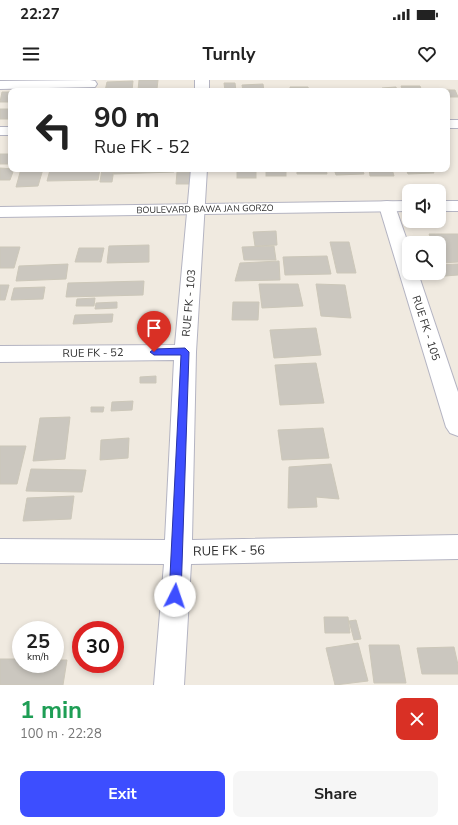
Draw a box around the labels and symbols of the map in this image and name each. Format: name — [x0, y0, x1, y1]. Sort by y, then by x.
street label: BOULEVARD BAWA JAN GORZO — [136, 202, 274, 216]
street label: RUE FK - 103 — [179, 269, 199, 337]
street label: RUE FK - 105 — [408, 294, 444, 363]
pin — [137, 311, 171, 352]
street label: RUE FK - 52 — [62, 345, 124, 361]
street label: RUE FK - 56 — [193, 541, 265, 561]
position arrow — [154, 575, 196, 617]
speed limit sign: 30 — [72, 621, 124, 673]

